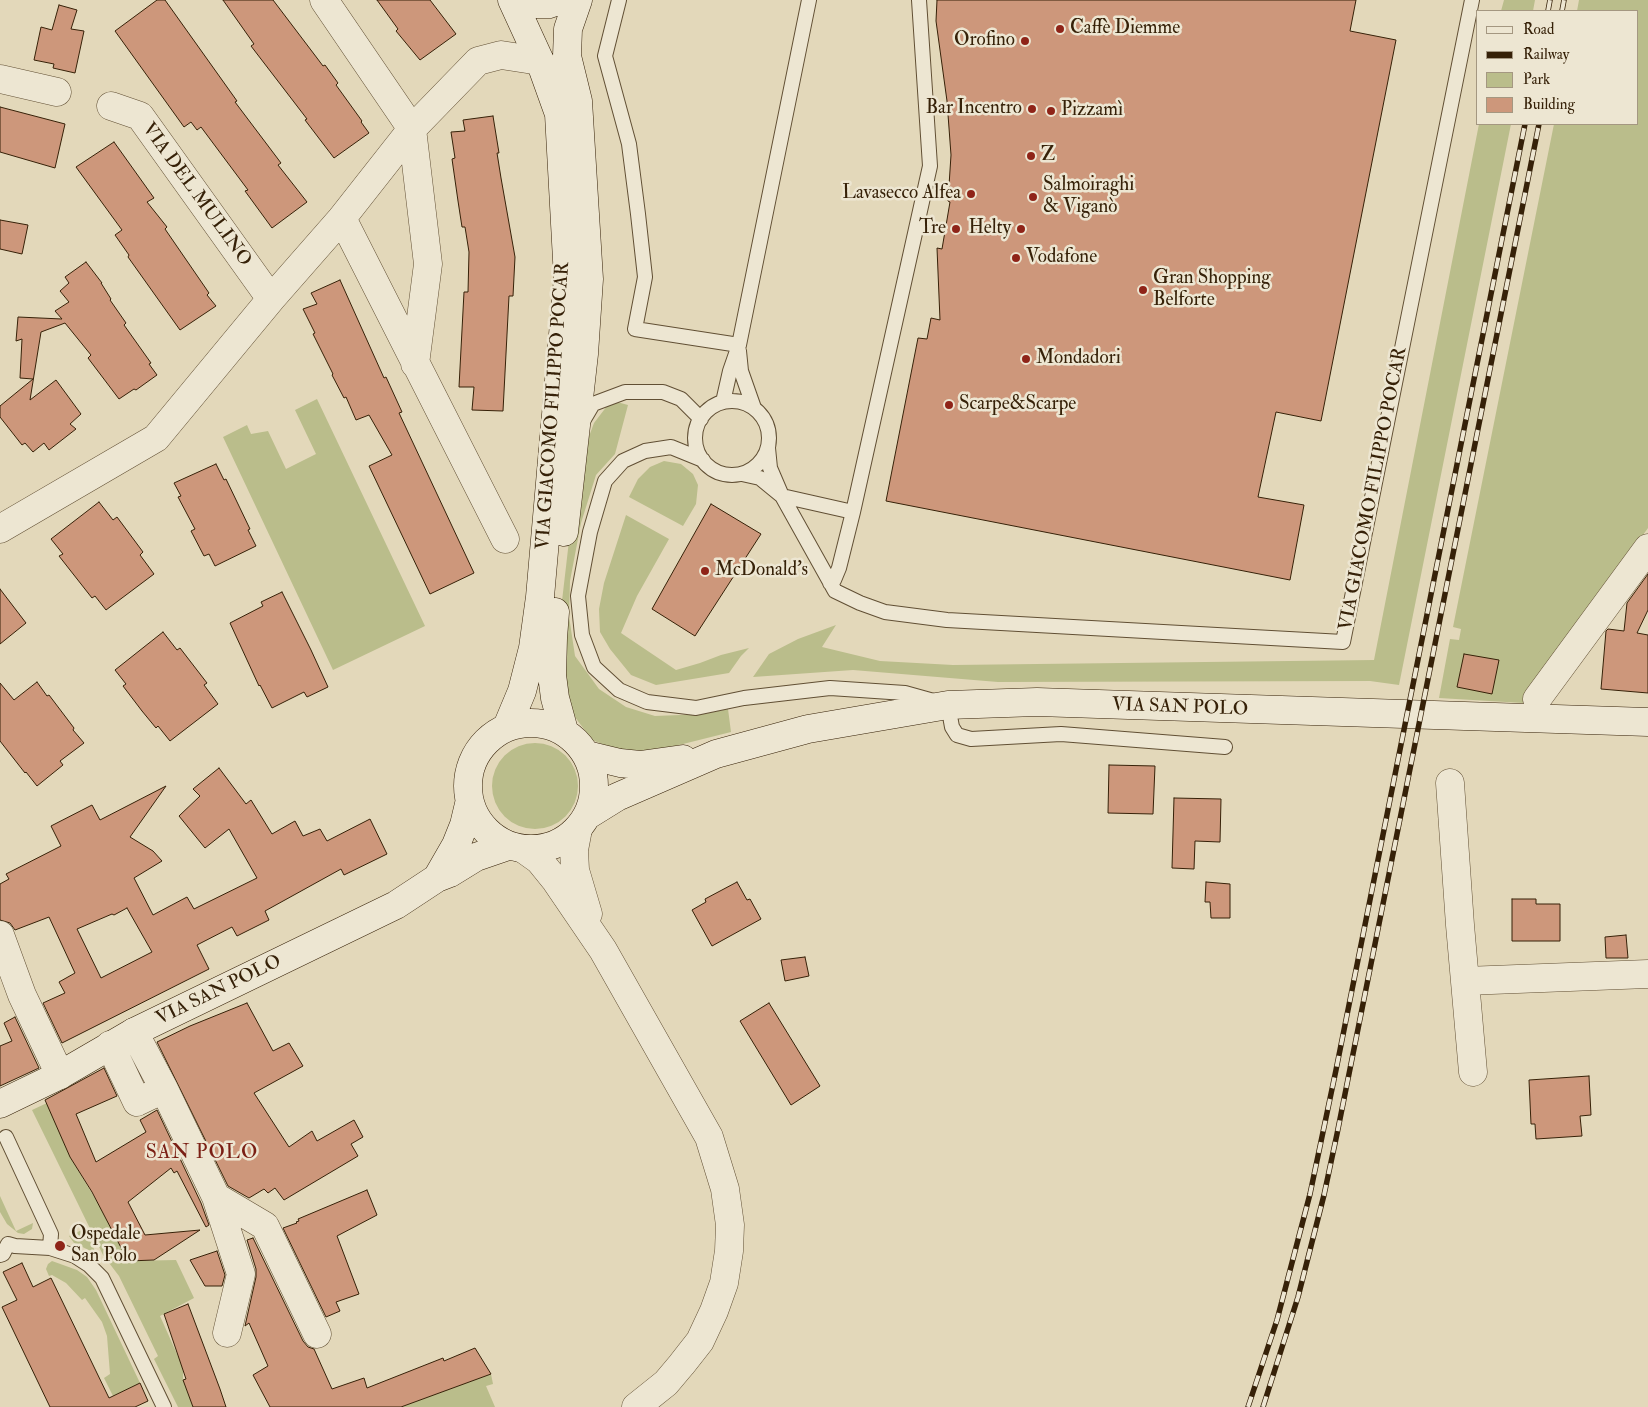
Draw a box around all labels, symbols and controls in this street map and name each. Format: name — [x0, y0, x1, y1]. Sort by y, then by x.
legend — [1476, 10, 1638, 125]
place label: Caffè Diemme — [1070, 18, 1180, 40]
text: Road — [1523, 20, 1554, 39]
marker: Caffè Diemme — [1054, 23, 1066, 35]
place label: Orofino — [954, 30, 1015, 52]
marker: Orofino — [1019, 35, 1031, 47]
text: Railway — [1523, 45, 1569, 64]
text: Park — [1523, 70, 1550, 89]
text: Building — [1523, 95, 1575, 114]
place label: Bar Incentro — [926, 98, 1022, 120]
place label: Pizzamì — [1061, 100, 1123, 122]
marker: Bar Incentro — [1026, 103, 1038, 115]
marker: Pizzamì — [1045, 105, 1057, 117]
street label: VIA DEL MULINO — [136, 119, 256, 271]
place label: Z — [1041, 145, 1055, 167]
marker: Z — [1025, 150, 1037, 162]
place label: Salmoiraghi & Viganò — [1043, 175, 1134, 219]
place label: Lavasecco Alfea — [842, 183, 961, 205]
marker: Lavasecco Alfea — [965, 188, 977, 200]
marker: Salmoiraghi & Viganò — [1027, 191, 1039, 203]
place label: Tre — [919, 218, 946, 240]
place label: Helty — [968, 218, 1011, 240]
marker: Tre — [950, 223, 962, 235]
marker: Helty — [1015, 223, 1027, 235]
place label: Vodafone — [1026, 247, 1097, 269]
marker: Vodafone — [1010, 252, 1022, 264]
street label: VIA GIACOMO FILIPPO POCAR — [533, 261, 575, 551]
place label: Gran Shopping Belforte — [1153, 268, 1271, 312]
marker: Gran Shopping Belforte — [1137, 284, 1149, 296]
street label: VIA GIACOMO FILIPPO POCAR — [1335, 345, 1413, 633]
place label: Mondadori — [1036, 348, 1121, 370]
marker: Mondadori — [1020, 353, 1032, 365]
place label: Scarpe&Scarpe — [959, 394, 1076, 416]
marker: Scarpe&Scarpe — [943, 399, 955, 411]
place label: McDonald's — [715, 560, 808, 582]
marker: McDonald's — [699, 565, 711, 577]
street label: VIA SAN POLO — [1111, 694, 1249, 722]
street label: VIA SAN POLO — [153, 951, 285, 1031]
district label: SAN POLO — [145, 1142, 259, 1166]
place label: Ospedale San Polo — [71, 1224, 140, 1268]
marker: Ospedale San Polo — [53, 1239, 67, 1253]

